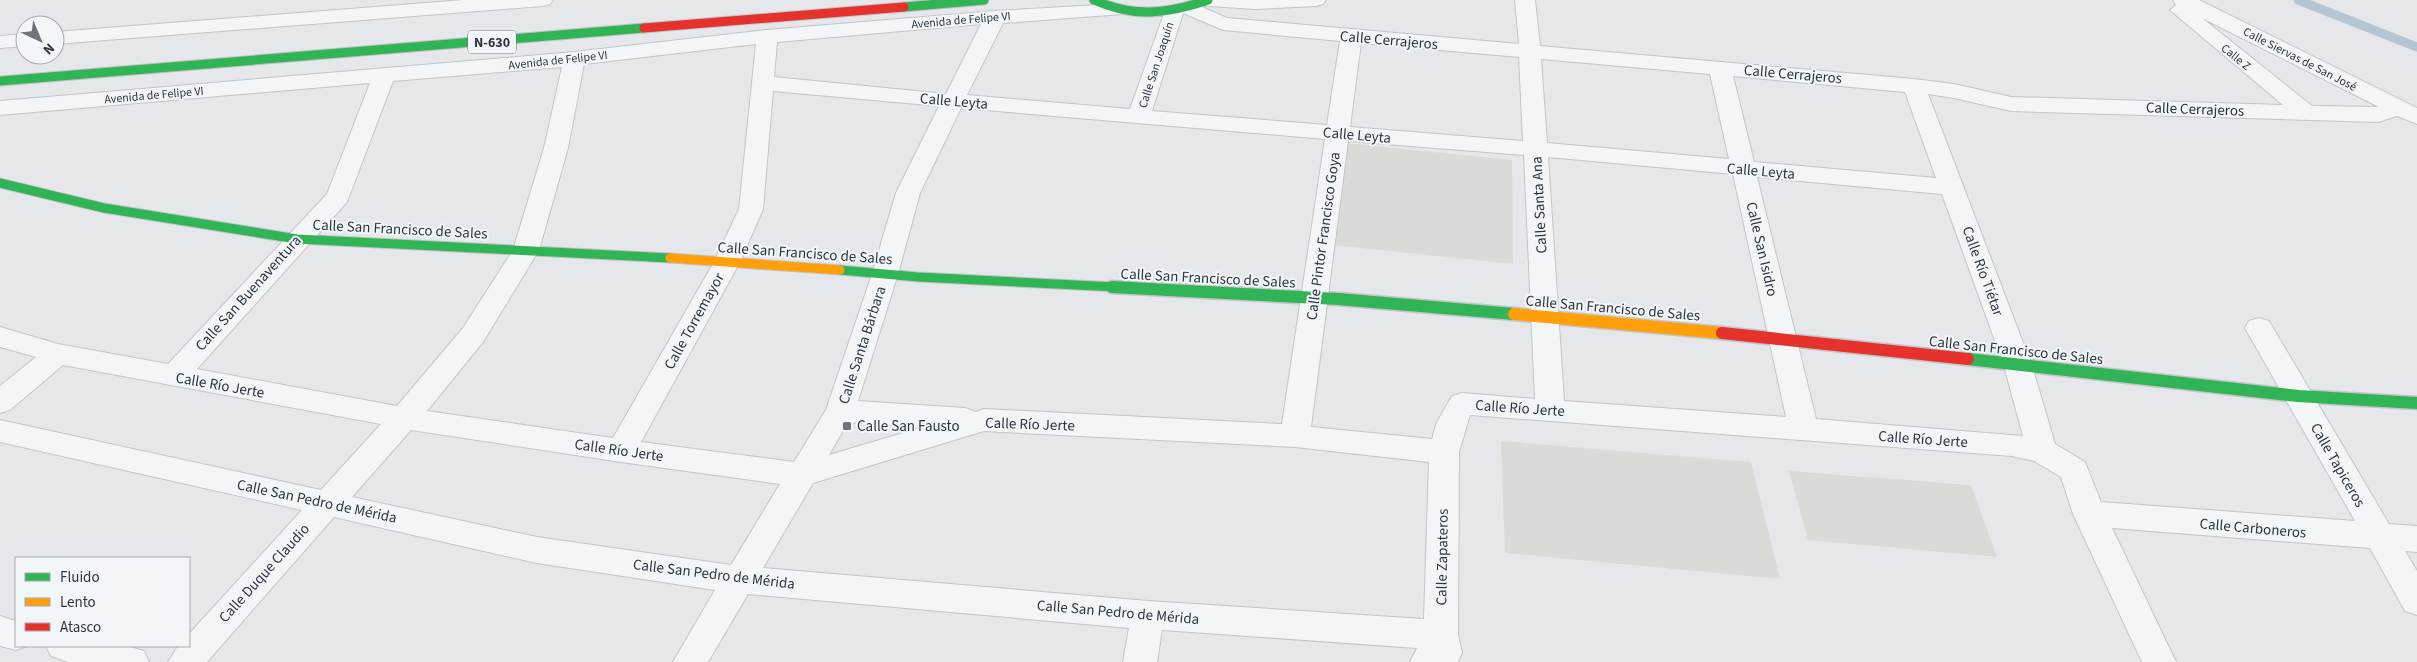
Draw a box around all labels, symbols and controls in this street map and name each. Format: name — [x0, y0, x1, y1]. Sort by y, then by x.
street label: Avenida de Felipe VI — [911, 8, 1011, 33]
north arrow — [15, 15, 65, 65]
street label: Calle San Joaquín — [1135, 20, 1178, 110]
street label: Calle Siervas de San José — [2240, 23, 2360, 96]
street label: Calle Cerrajeros — [1339, 26, 1439, 55]
road number: N-630 — [468, 31, 516, 54]
text: N — [38, 38, 59, 59]
street label: Calle Z — [2217, 40, 2254, 75]
street label: Avenida de Felipe VI — [508, 47, 608, 74]
street label: Calle Cerrajeros — [1743, 60, 1843, 89]
street label: Avenida de Felipe VI — [104, 83, 204, 108]
street label: Calle Leyta — [919, 88, 989, 115]
street label: Calle Cerrajeros — [2145, 97, 2245, 122]
street label: Calle Leyta — [1322, 122, 1392, 149]
street label: Calle Pintor Francisco Goya — [1301, 151, 1346, 322]
street label: Calle Santa Ana — [1526, 156, 1553, 254]
street label: Calle Leyta — [1726, 158, 1796, 185]
street label: Calle San Isidro — [1740, 200, 1783, 298]
street label: Calle San Francisco de Sales — [312, 214, 488, 245]
street label: Calle Río Tiétar — [1957, 223, 2009, 320]
street label: Calle San Buenaventura — [191, 231, 306, 356]
street label: Calle San Francisco de Sales — [717, 237, 893, 270]
street label: Calle San Francisco de Sales — [1120, 263, 1296, 294]
street label: Calle Torremayor — [659, 269, 730, 373]
street label: Calle Santa Bárbara — [833, 283, 891, 407]
street label: Calle San Francisco de Sales — [1525, 290, 1701, 327]
street label: Calle San Francisco de Sales — [1928, 331, 2104, 370]
street label: Calle Río Jerte — [174, 367, 266, 404]
street label: Calle Río Jerte — [1474, 395, 1565, 422]
street label: Calle Río Jerte — [985, 412, 1075, 437]
place label: Calle San Fausto — [857, 416, 960, 437]
street label: Calle Tapiceros — [2305, 419, 2370, 511]
marker: Calle San Fausto — [841, 420, 853, 432]
street label: Calle Río Jerte — [1877, 426, 1968, 453]
street label: Calle Río Jerte — [573, 434, 665, 467]
street label: Calle San Pedro de Mérida — [235, 474, 399, 529]
street label: Calle Zapateros — [1431, 508, 1454, 606]
street label: Calle Carboneros — [2199, 513, 2307, 544]
street label: Calle Duque Claudio — [214, 519, 315, 627]
street label: Calle San Pedro de Mérida — [632, 554, 796, 595]
legend — [15, 557, 190, 647]
text: Fluido — [60, 567, 100, 588]
text: Lento — [60, 592, 96, 613]
street label: Calle San Pedro de Mérida — [1036, 595, 1200, 630]
text: Atasco — [60, 617, 101, 638]

